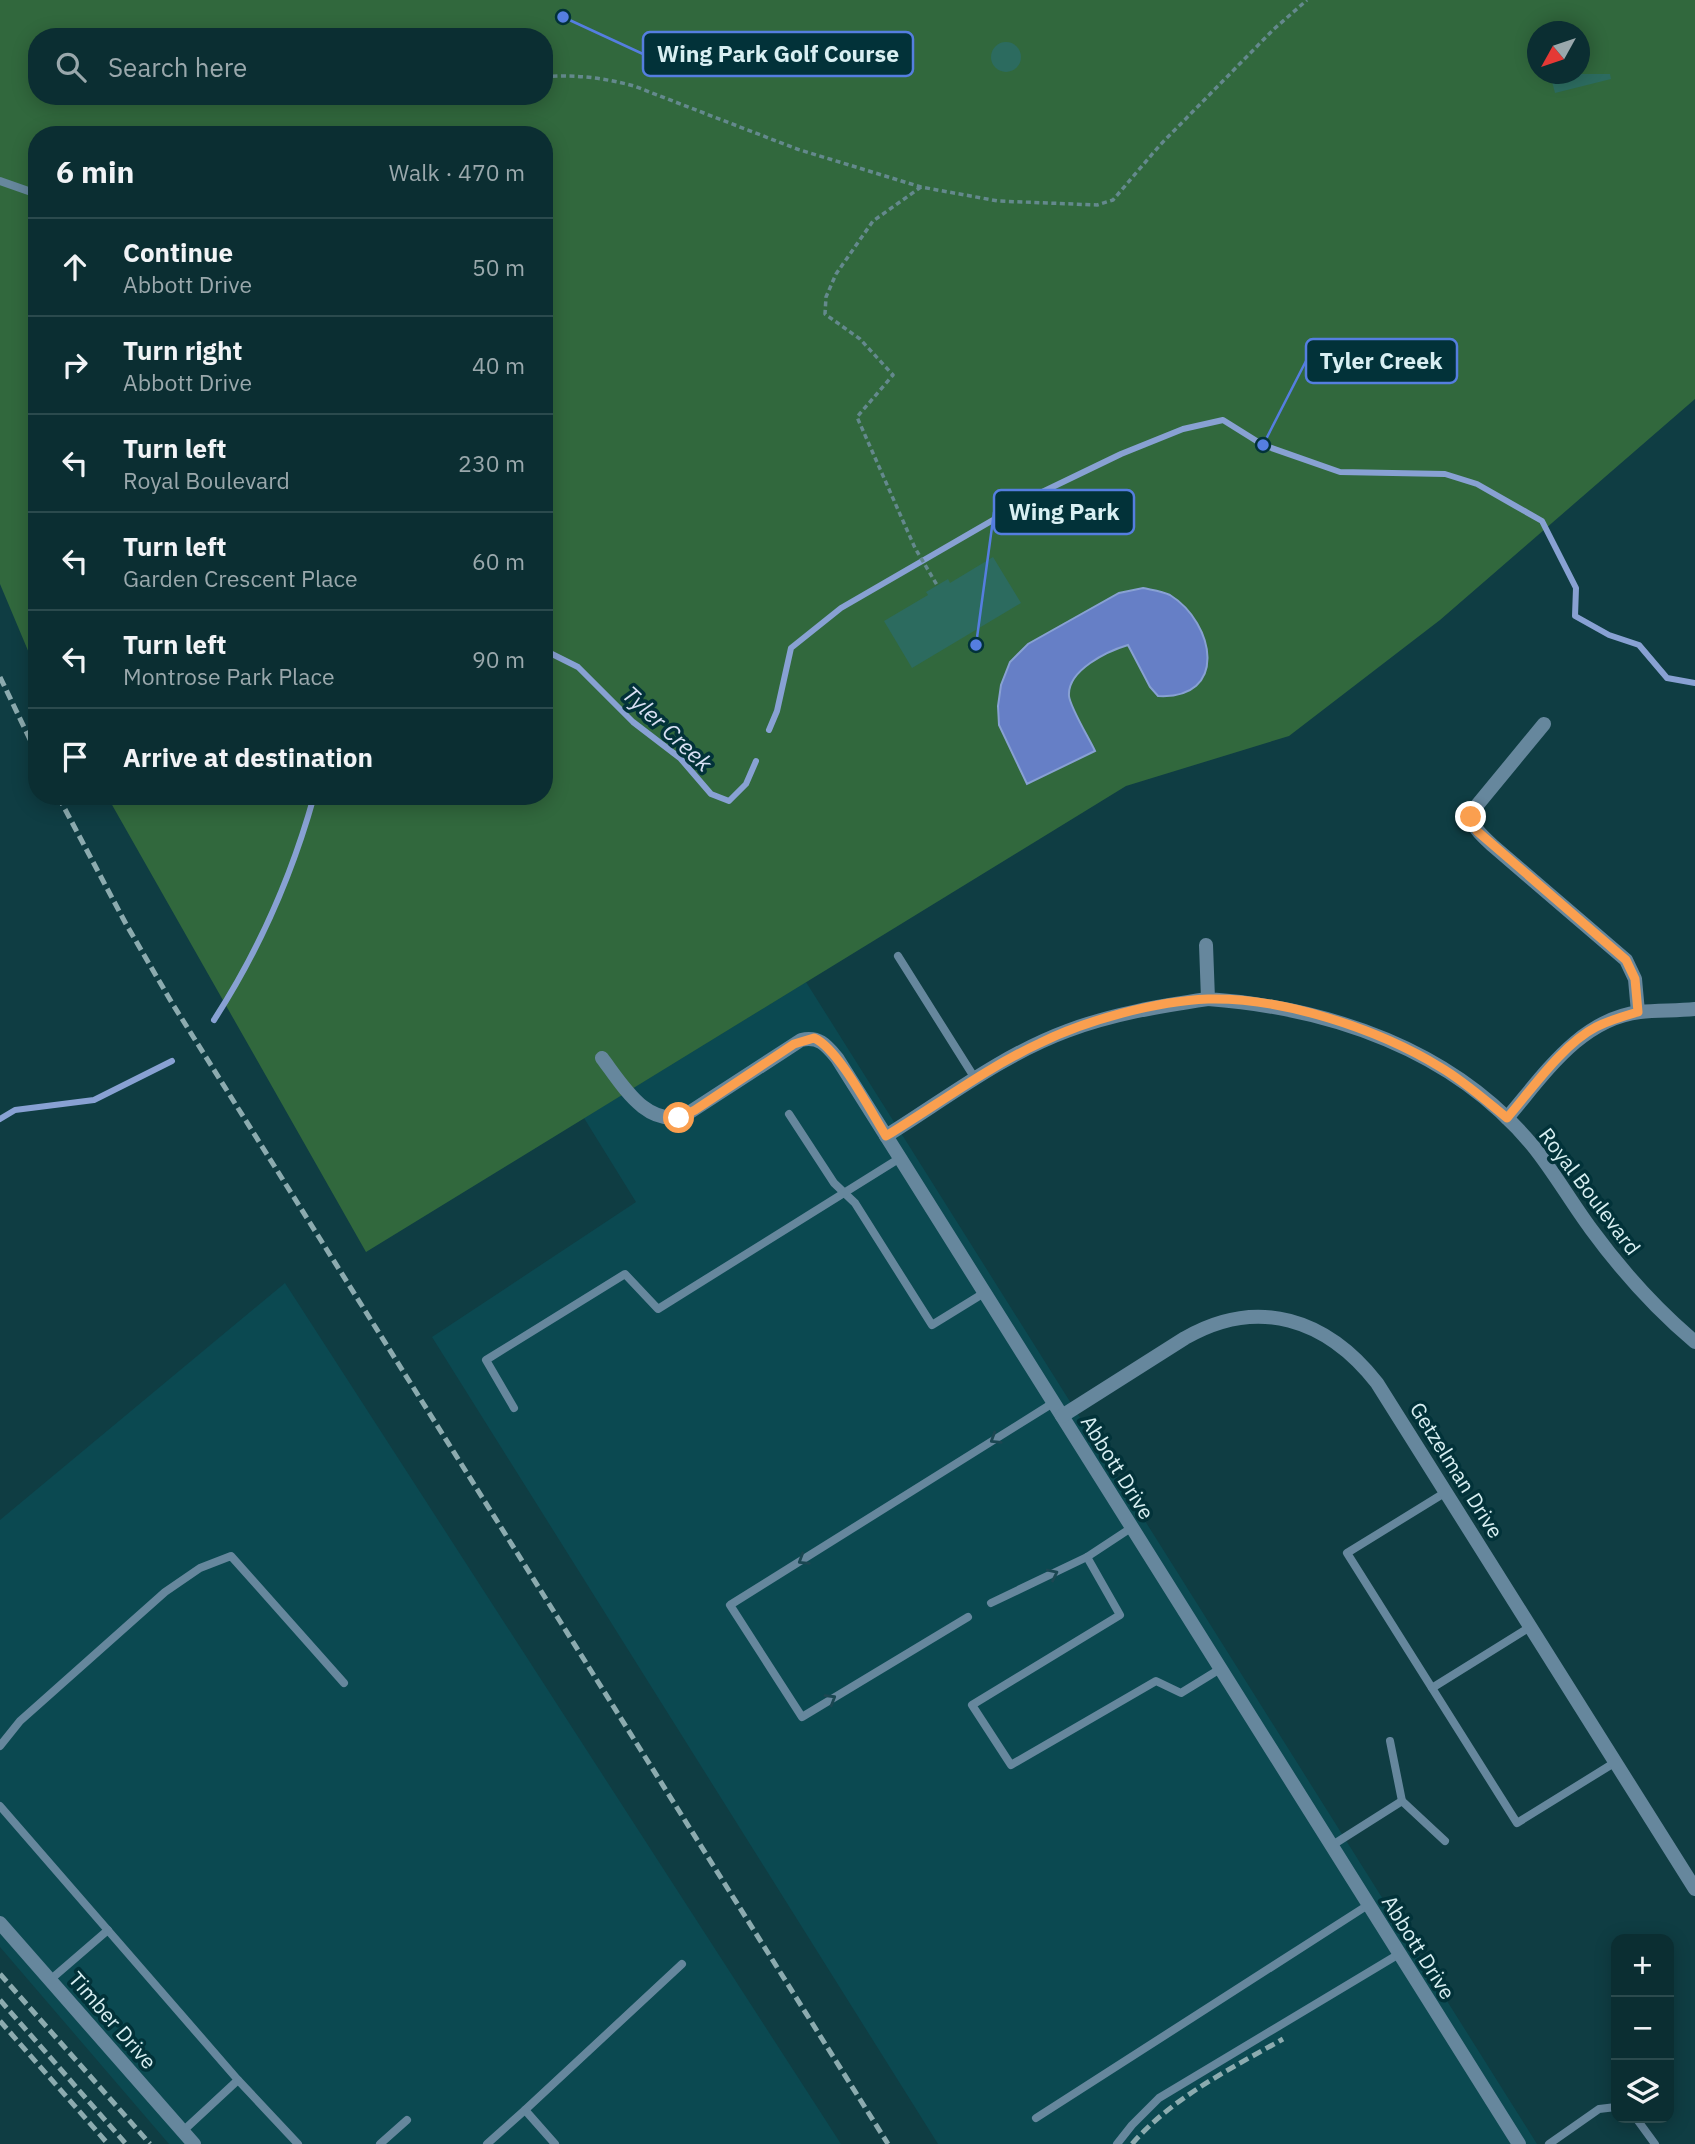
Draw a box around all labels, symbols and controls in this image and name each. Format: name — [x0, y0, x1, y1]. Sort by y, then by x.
north arrow — [1527, 21, 1590, 84]
search box — [28, 28, 553, 105]
callout: Wing Park Golf Course — [643, 32, 913, 76]
text: Wing Park Golf Course — [657, 38, 899, 68]
icon: search — [52, 48, 90, 86]
text: Search here — [108, 50, 247, 84]
text: 6 min — [56, 152, 134, 191]
text: Walk · 470 m — [389, 157, 525, 187]
text: Continue — [123, 235, 233, 269]
icon: ahead — [56, 248, 94, 286]
text: 50 m — [472, 252, 525, 282]
text: Abbott Drive — [123, 269, 252, 299]
text: Turn right — [123, 333, 242, 367]
callout: Tyler Creek — [1306, 339, 1457, 383]
text: Tyler Creek — [1320, 345, 1443, 375]
icon: right — [56, 346, 94, 384]
text: 40 m — [472, 350, 525, 380]
text: Abbott Drive — [123, 367, 252, 397]
text: Turn left — [123, 431, 226, 465]
icon: left — [56, 444, 94, 482]
text: 230 m — [458, 448, 525, 478]
text: Royal Boulevard — [123, 465, 290, 495]
callout: Wing Park — [994, 490, 1134, 534]
text: Wing Park — [1008, 496, 1120, 526]
text: Turn left — [123, 529, 226, 563]
icon: left — [56, 542, 94, 580]
text: 60 m — [472, 546, 525, 576]
text: Garden Crescent Place — [123, 563, 358, 593]
text: Turn left — [123, 627, 226, 661]
icon: left — [56, 640, 94, 678]
text: 90 m — [472, 644, 525, 674]
text: Montrose Park Place — [123, 661, 335, 691]
water label: Tyler Creek — [617, 679, 720, 778]
icon: arrive — [56, 738, 94, 776]
text: Arrive at destination — [123, 740, 373, 774]
route end — [1455, 801, 1486, 832]
route start — [663, 1102, 694, 1133]
street label: Royal Boulevard — [1533, 1122, 1647, 1260]
street label: Getzelman Drive — [1404, 1397, 1510, 1543]
street label: Abbott Drive — [1075, 1410, 1161, 1524]
one-way arrow — [990, 1431, 1003, 1444]
one-way arrow — [797, 1552, 810, 1565]
one-way arrow — [1045, 1568, 1058, 1582]
one-way arrow — [824, 1694, 837, 1707]
street label: Abbott Drive — [1376, 1890, 1462, 2004]
map controls — [1611, 1934, 1674, 2123]
button: + — [1611, 1934, 1674, 1997]
street label: Timber Drive — [63, 1965, 163, 2075]
button: − — [1611, 1997, 1674, 2060]
button: layers — [1611, 2060, 1674, 2123]

